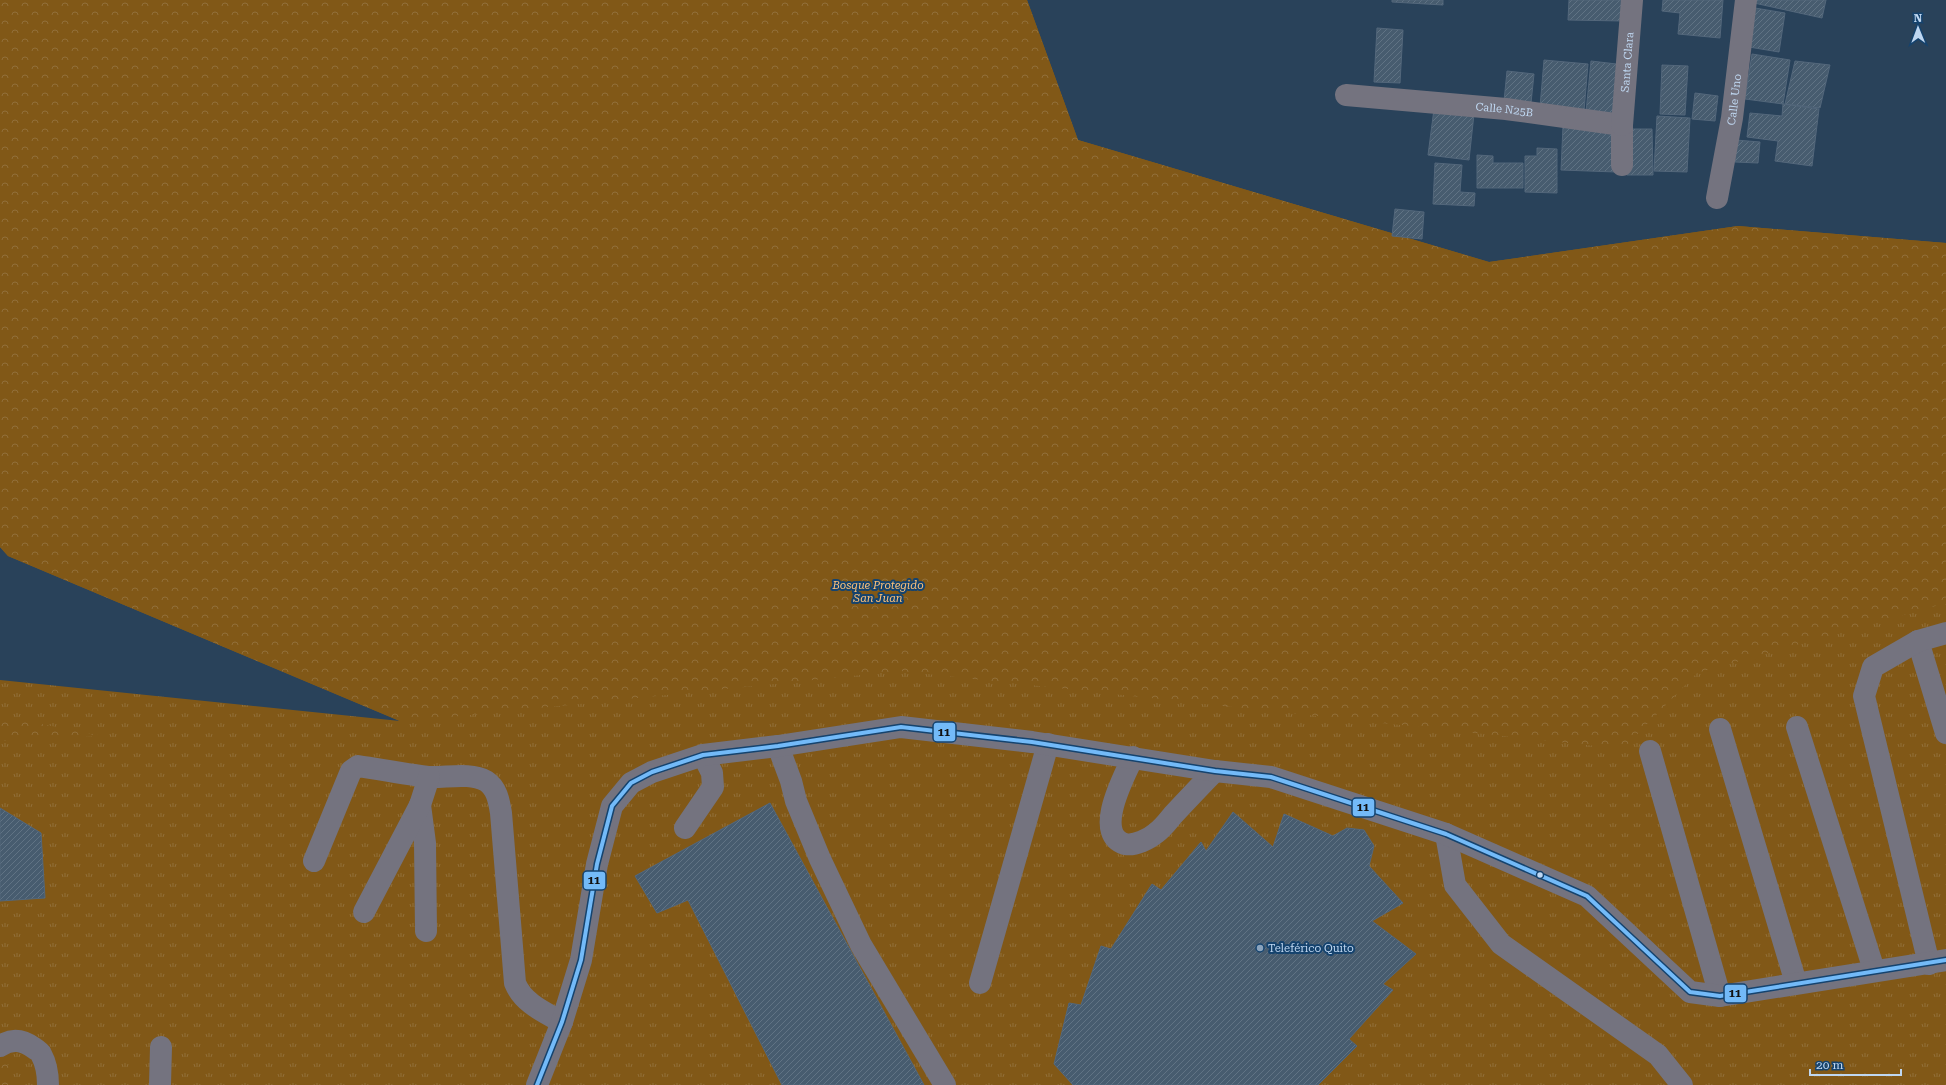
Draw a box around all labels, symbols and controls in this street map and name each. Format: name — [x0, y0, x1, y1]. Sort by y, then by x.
north arrow — [1898, 8, 1938, 48]
text: N — [1913, 12, 1923, 25]
street label: Santa Clara — [1619, 32, 1636, 93]
street label: Calle Uno — [1725, 73, 1744, 127]
street label: Calle N25B — [1475, 100, 1534, 120]
park label: Bosque Protegido San Juan — [831, 579, 924, 605]
line badge: 11 — [933, 722, 956, 742]
text: 11 — [938, 726, 950, 739]
line badge: 11 — [1352, 798, 1375, 817]
text: 11 — [1357, 801, 1369, 814]
unlabelled marker — [1535, 870, 1545, 880]
line badge: 11 — [583, 871, 606, 890]
text: 11 — [588, 874, 600, 887]
place label: Teleférico Quito — [1268, 942, 1354, 955]
marker: Teleférico Quito — [1255, 943, 1265, 953]
line badge: 11 — [1724, 984, 1747, 1003]
text: 11 — [1729, 987, 1741, 1000]
scale bar — [1810, 1051, 1901, 1077]
text: 20 m — [1816, 1058, 1843, 1072]

